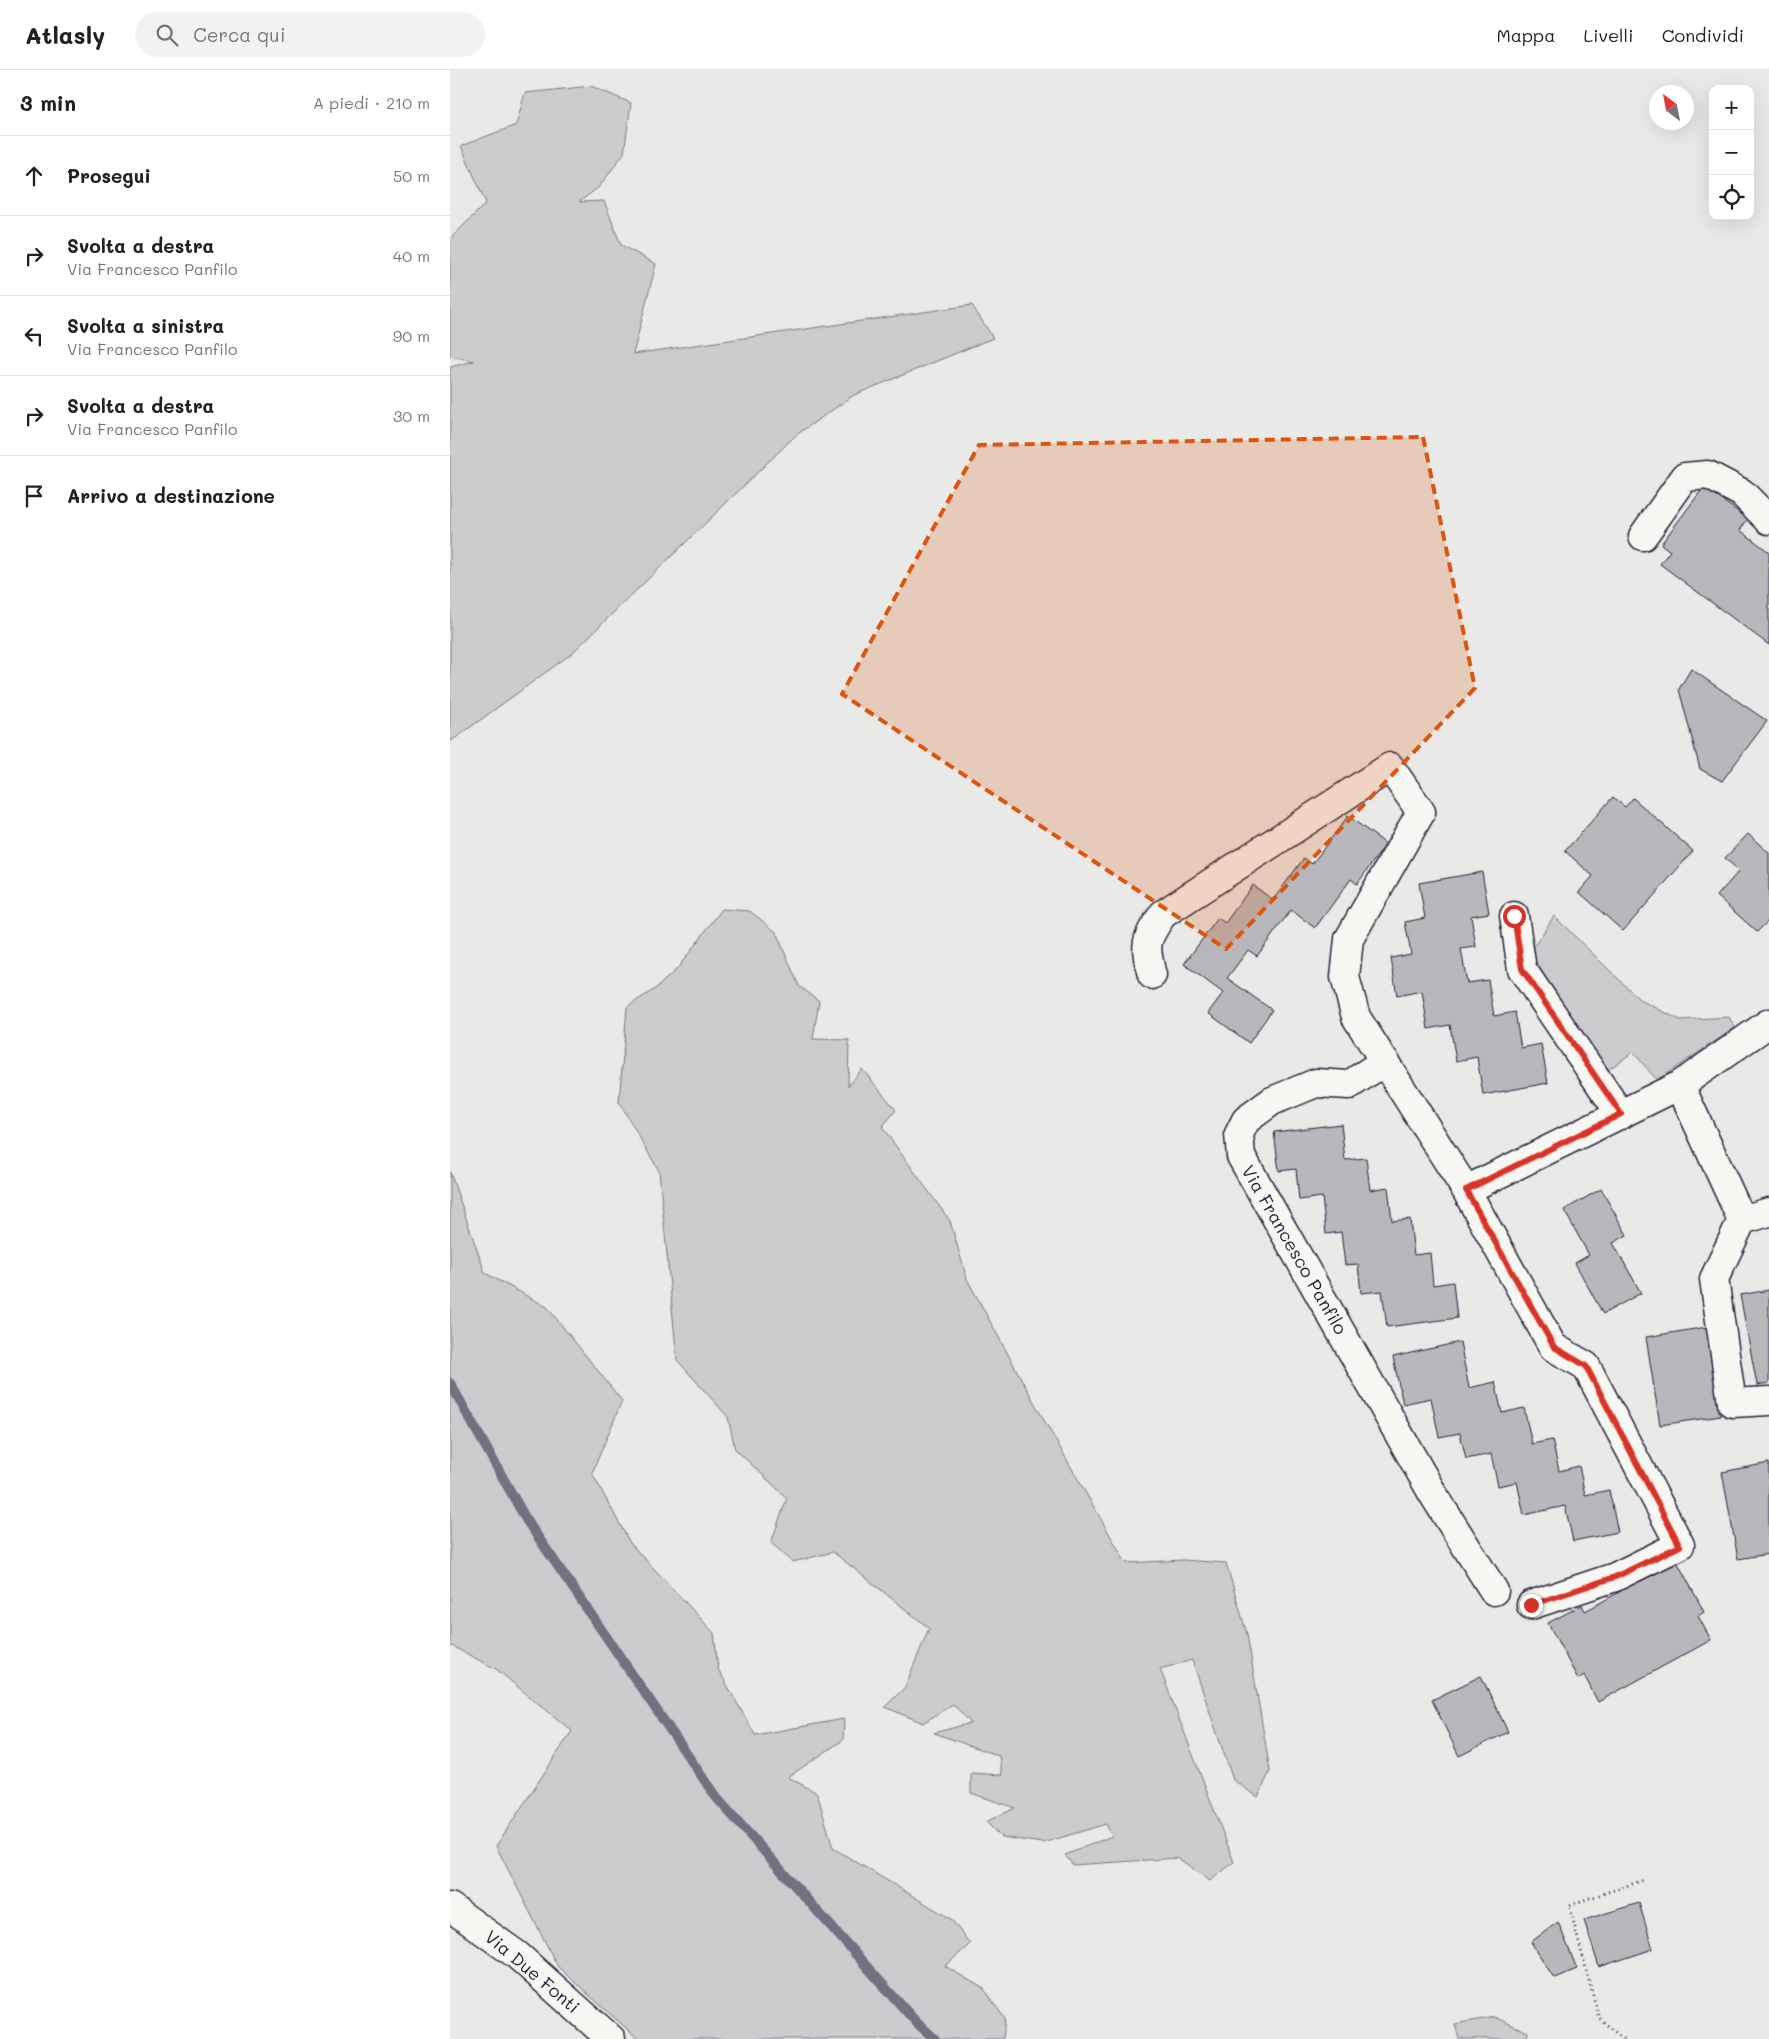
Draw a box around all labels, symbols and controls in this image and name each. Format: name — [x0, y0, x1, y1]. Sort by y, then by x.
search box — [135, 12, 485, 57]
text: Atlasly — [25, 19, 105, 50]
icon: search — [153, 21, 181, 49]
text: Cerca qui — [193, 22, 286, 47]
text: Mappa — [1496, 23, 1555, 47]
text: Livelli — [1583, 23, 1634, 47]
text: Condividi — [1662, 23, 1744, 47]
north arrow — [1649, 85, 1694, 130]
map controls — [1709, 85, 1754, 220]
button: + — [1709, 85, 1754, 130]
text: 3 min — [20, 89, 76, 116]
text: A piedi · 210 m — [313, 92, 430, 113]
button: − — [1709, 130, 1754, 175]
icon: ahead — [20, 162, 48, 190]
text: Prosegui — [67, 163, 151, 188]
text: 50 m — [393, 165, 430, 186]
button: locate — [1709, 175, 1754, 220]
text: Svolta a destra — [67, 233, 214, 258]
icon: right — [20, 242, 48, 270]
text: 40 m — [393, 245, 430, 266]
text: Via Francesco Panfilo — [67, 258, 237, 279]
text: Svolta a sinistra — [67, 313, 224, 338]
icon: left — [20, 322, 48, 350]
text: 90 m — [393, 325, 430, 346]
text: Via Francesco Panfilo — [67, 338, 237, 359]
text: Svolta a destra — [67, 393, 214, 418]
icon: right — [20, 402, 48, 430]
text: 30 m — [393, 405, 430, 426]
text: Via Francesco Panfilo — [67, 418, 237, 439]
icon: arrive — [20, 482, 48, 510]
text: Arrivo a destinazione — [67, 483, 275, 508]
route start — [1503, 905, 1526, 928]
street label: Via Francesco Panfilo — [1237, 1160, 1353, 1339]
route end — [1520, 1594, 1543, 1617]
street label: Via Due Fonti — [480, 1924, 585, 2018]

